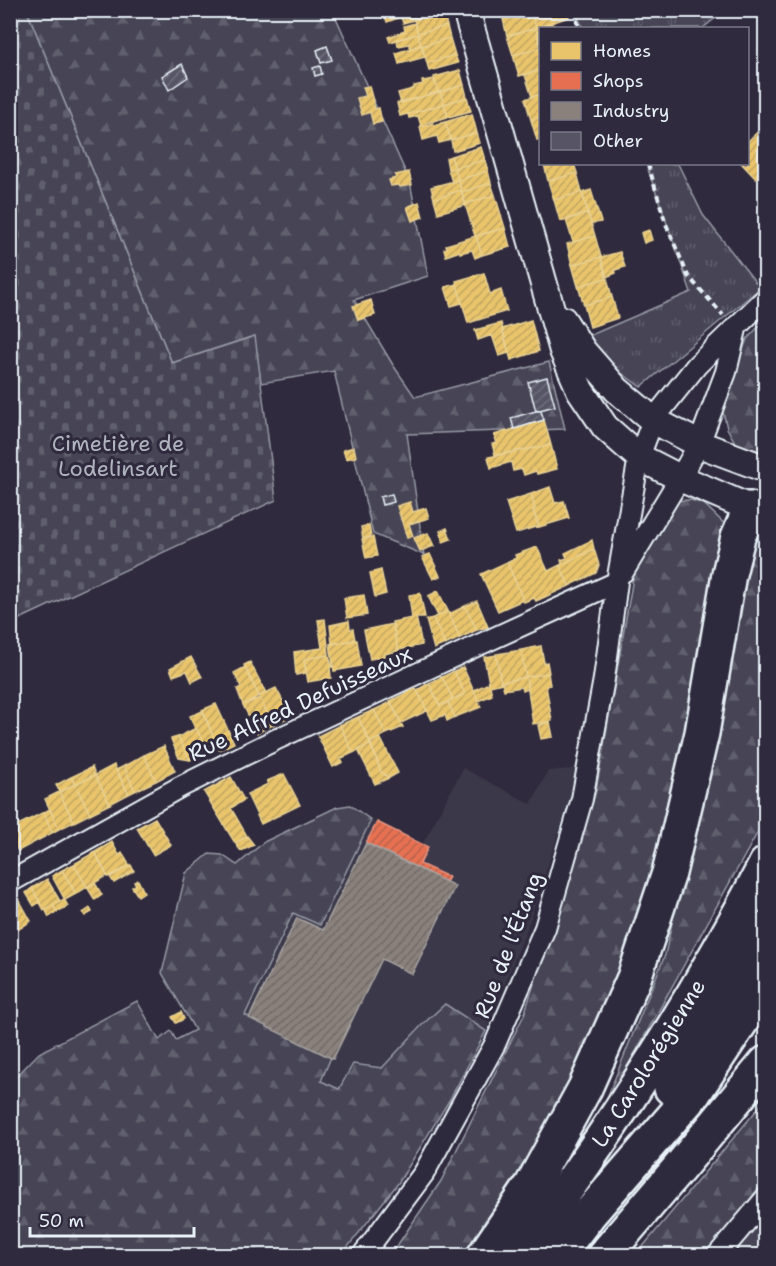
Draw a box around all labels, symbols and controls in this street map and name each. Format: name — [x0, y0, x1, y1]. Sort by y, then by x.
legend — [539, 27, 749, 165]
text: Homes — [593, 39, 651, 63]
text: Shops — [593, 69, 644, 93]
text: Industry — [593, 99, 669, 123]
text: Other — [593, 129, 643, 153]
park label: Cimetière de Lodelinsart — [52, 429, 184, 483]
street label: Rue Alfred Defuisseaux — [184, 639, 417, 768]
street label: Rue de l'Étang — [467, 868, 550, 1022]
street label: La Carolorégienne — [585, 974, 712, 1153]
scale bar — [30, 1200, 194, 1238]
text: 50 m — [39, 1209, 84, 1233]

